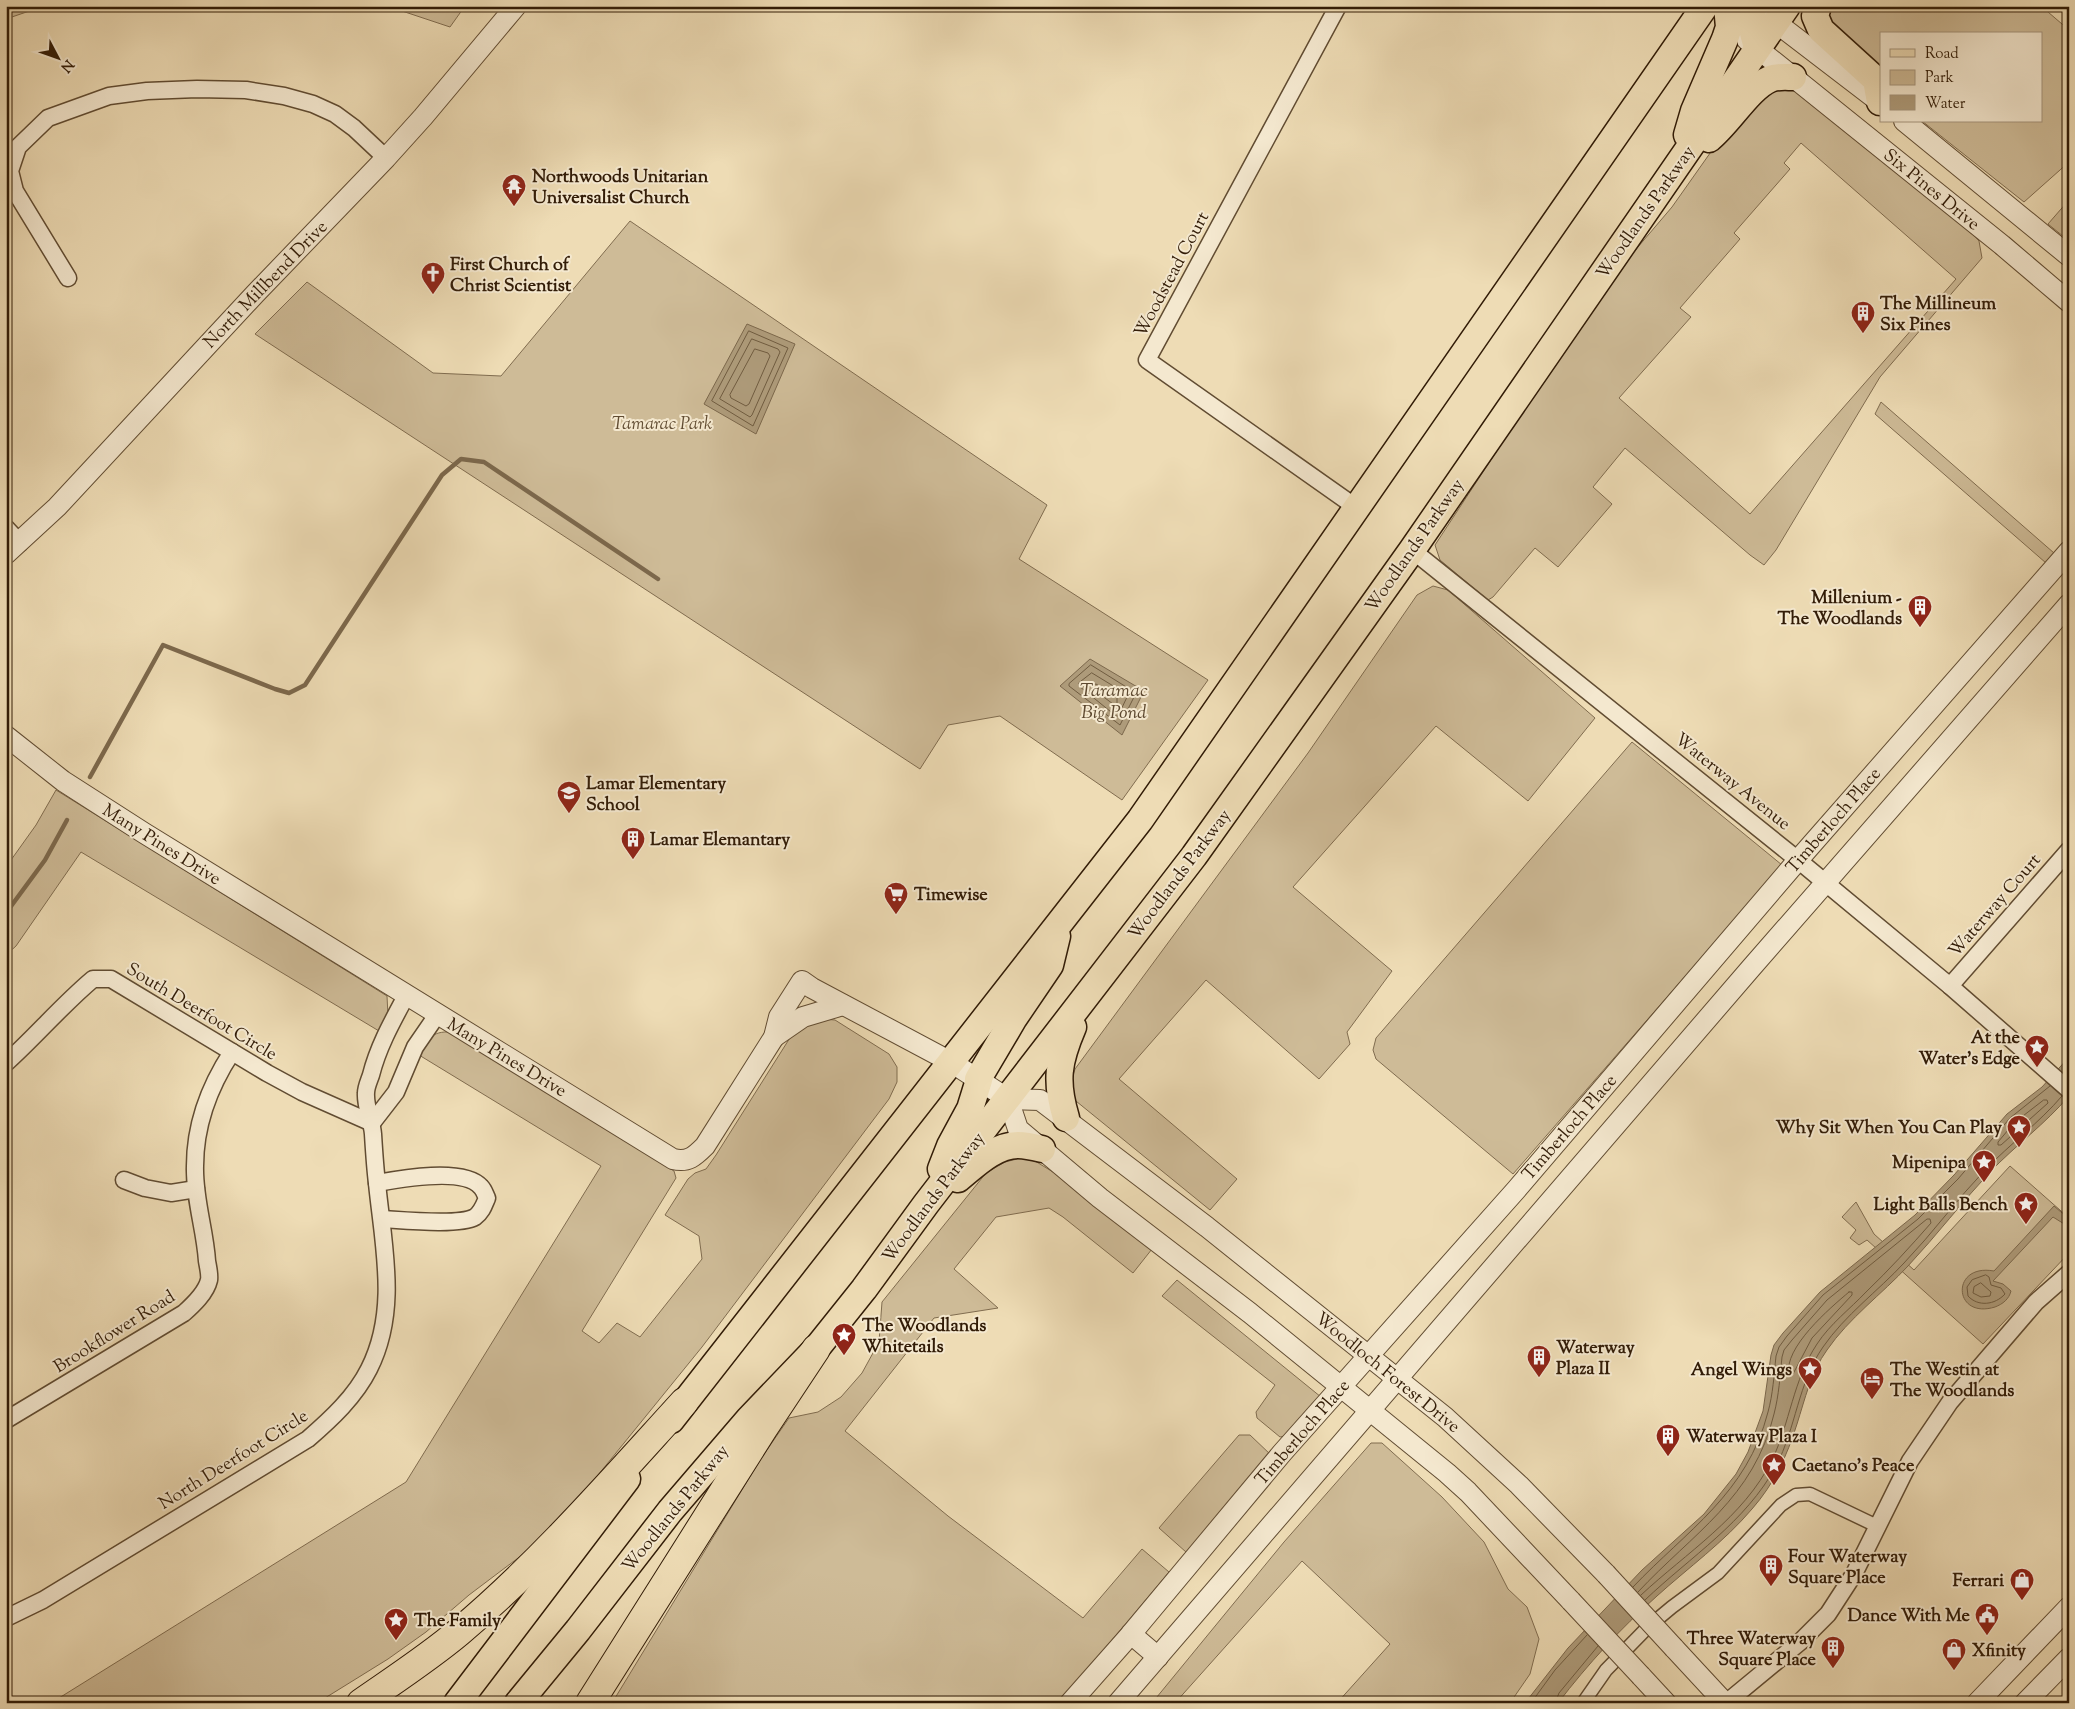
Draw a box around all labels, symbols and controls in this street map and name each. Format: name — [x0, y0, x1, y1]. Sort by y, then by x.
north arrow — [32, 32, 82, 82]
legend — [1880, 32, 2042, 122]
text: Road — [1925, 44, 1959, 65]
text: N — [55, 54, 78, 76]
text: Park — [1925, 68, 1954, 89]
text: Water — [1925, 94, 1966, 115]
street label: Woodlands Parkway — [1591, 141, 1702, 285]
street label: Six Pines Drive — [1877, 143, 1985, 238]
place label: Northwoods Unitarian Universalist Church — [532, 165, 709, 212]
temple icon: Northwoods Unitarian Universalist Church — [501, 173, 527, 207]
street label: Woodstead Court — [1129, 208, 1217, 342]
street label: North Millbend Drive — [198, 216, 335, 355]
place label: First Church of Christ Scientist — [450, 253, 572, 300]
church icon: First Church of Christ Scientist — [420, 261, 446, 295]
place label: The Millineum Six Pines — [1880, 292, 1996, 339]
building icon: The Millineum Six Pines — [1850, 300, 1876, 334]
park label: Tamarac Park — [612, 412, 712, 438]
street label: Woodlands Parkway — [1360, 474, 1471, 618]
place label: Millenium - The Woodlands — [1778, 586, 1902, 633]
building icon: Millenium - The Woodlands — [1907, 594, 1933, 628]
water label: Taramac Big Pond — [1080, 678, 1148, 727]
street label: Waterway Avenue — [1668, 728, 1795, 838]
street label: Timberloch Place — [1781, 762, 1888, 880]
place label: Lamar Elementary School — [586, 772, 726, 819]
school or university icon: Lamar Elementary School — [556, 780, 582, 814]
street label: Many Pines Drive — [96, 799, 225, 893]
street label: Woodlands Parkway — [1123, 804, 1238, 946]
building icon: Lamar Elemantary — [620, 826, 646, 860]
place label: Lamar Elemantary — [650, 828, 790, 854]
street label: Waterway Court — [1943, 849, 2048, 964]
supermarket icon: Timewise — [883, 881, 909, 915]
place label: Timewise — [914, 883, 988, 909]
street label: South Deerfoot Circle — [121, 957, 281, 1068]
street label: Many Pines Drive — [441, 1013, 571, 1105]
place label: At the Water's Edge — [1919, 1026, 2021, 1073]
place icon: At the Water's Edge — [2024, 1034, 2050, 1068]
street label: Timberloch Place — [1517, 1069, 1624, 1187]
place icon: Why Sit When You Can Play — [2006, 1114, 2032, 1148]
place label: Why Sit When You Can Play — [1776, 1116, 2002, 1142]
street label: Woodlands Parkway — [877, 1127, 992, 1269]
place icon: Mipenipa — [1971, 1149, 1997, 1183]
place label: Mipenipa — [1892, 1151, 1967, 1177]
place icon: Light Balls Bench — [2013, 1191, 2039, 1225]
place label: Light Balls Bench — [1874, 1193, 2008, 1219]
street label: Brookflower Road — [49, 1285, 181, 1381]
street label: Woodloch Forest Drive — [1309, 1307, 1465, 1440]
place label: The Woodlands Whitetails — [862, 1314, 986, 1361]
place icon: The Woodlands Whitetails — [831, 1322, 857, 1356]
place label: Waterway Plaza II — [1556, 1336, 1635, 1383]
building icon: Waterway Plaza II — [1526, 1344, 1552, 1378]
place icon: Angel Wings — [1797, 1356, 1823, 1390]
place label: Angel Wings — [1691, 1358, 1792, 1384]
place label: The Westin at The Woodlands — [1890, 1358, 2014, 1405]
hotel icon: The Westin at The Woodlands — [1859, 1366, 1885, 1400]
street label: Timberloch Place — [1250, 1374, 1357, 1492]
street label: North Deerfoot Circle — [154, 1404, 314, 1517]
building icon: Waterway Plaza I — [1655, 1423, 1681, 1457]
place label: Waterway Plaza I — [1686, 1425, 1817, 1451]
street label: Woodlands Parkway — [617, 1440, 736, 1579]
place icon: Caetano's Peace — [1761, 1452, 1787, 1486]
place label: Caetano's Peace — [1792, 1454, 1915, 1480]
place label: Four Waterway Square Place — [1788, 1545, 1907, 1592]
building icon: Four Waterway Square Place — [1758, 1553, 1784, 1587]
shop icon: Ferrari — [2009, 1567, 2035, 1601]
place label: Ferrari — [1953, 1569, 2005, 1595]
public building icon: Dance With Me — [1974, 1602, 2000, 1636]
place label: Dance With Me — [1847, 1604, 1971, 1630]
place icon: The Family — [383, 1607, 409, 1641]
place label: The Family — [414, 1609, 501, 1635]
place label: Three Waterway Square Place — [1687, 1627, 1817, 1674]
building icon: Three Waterway Square Place — [1820, 1635, 1846, 1669]
shop icon: Xfinity — [1941, 1637, 1967, 1671]
place label: Xfinity — [1972, 1639, 2026, 1665]

